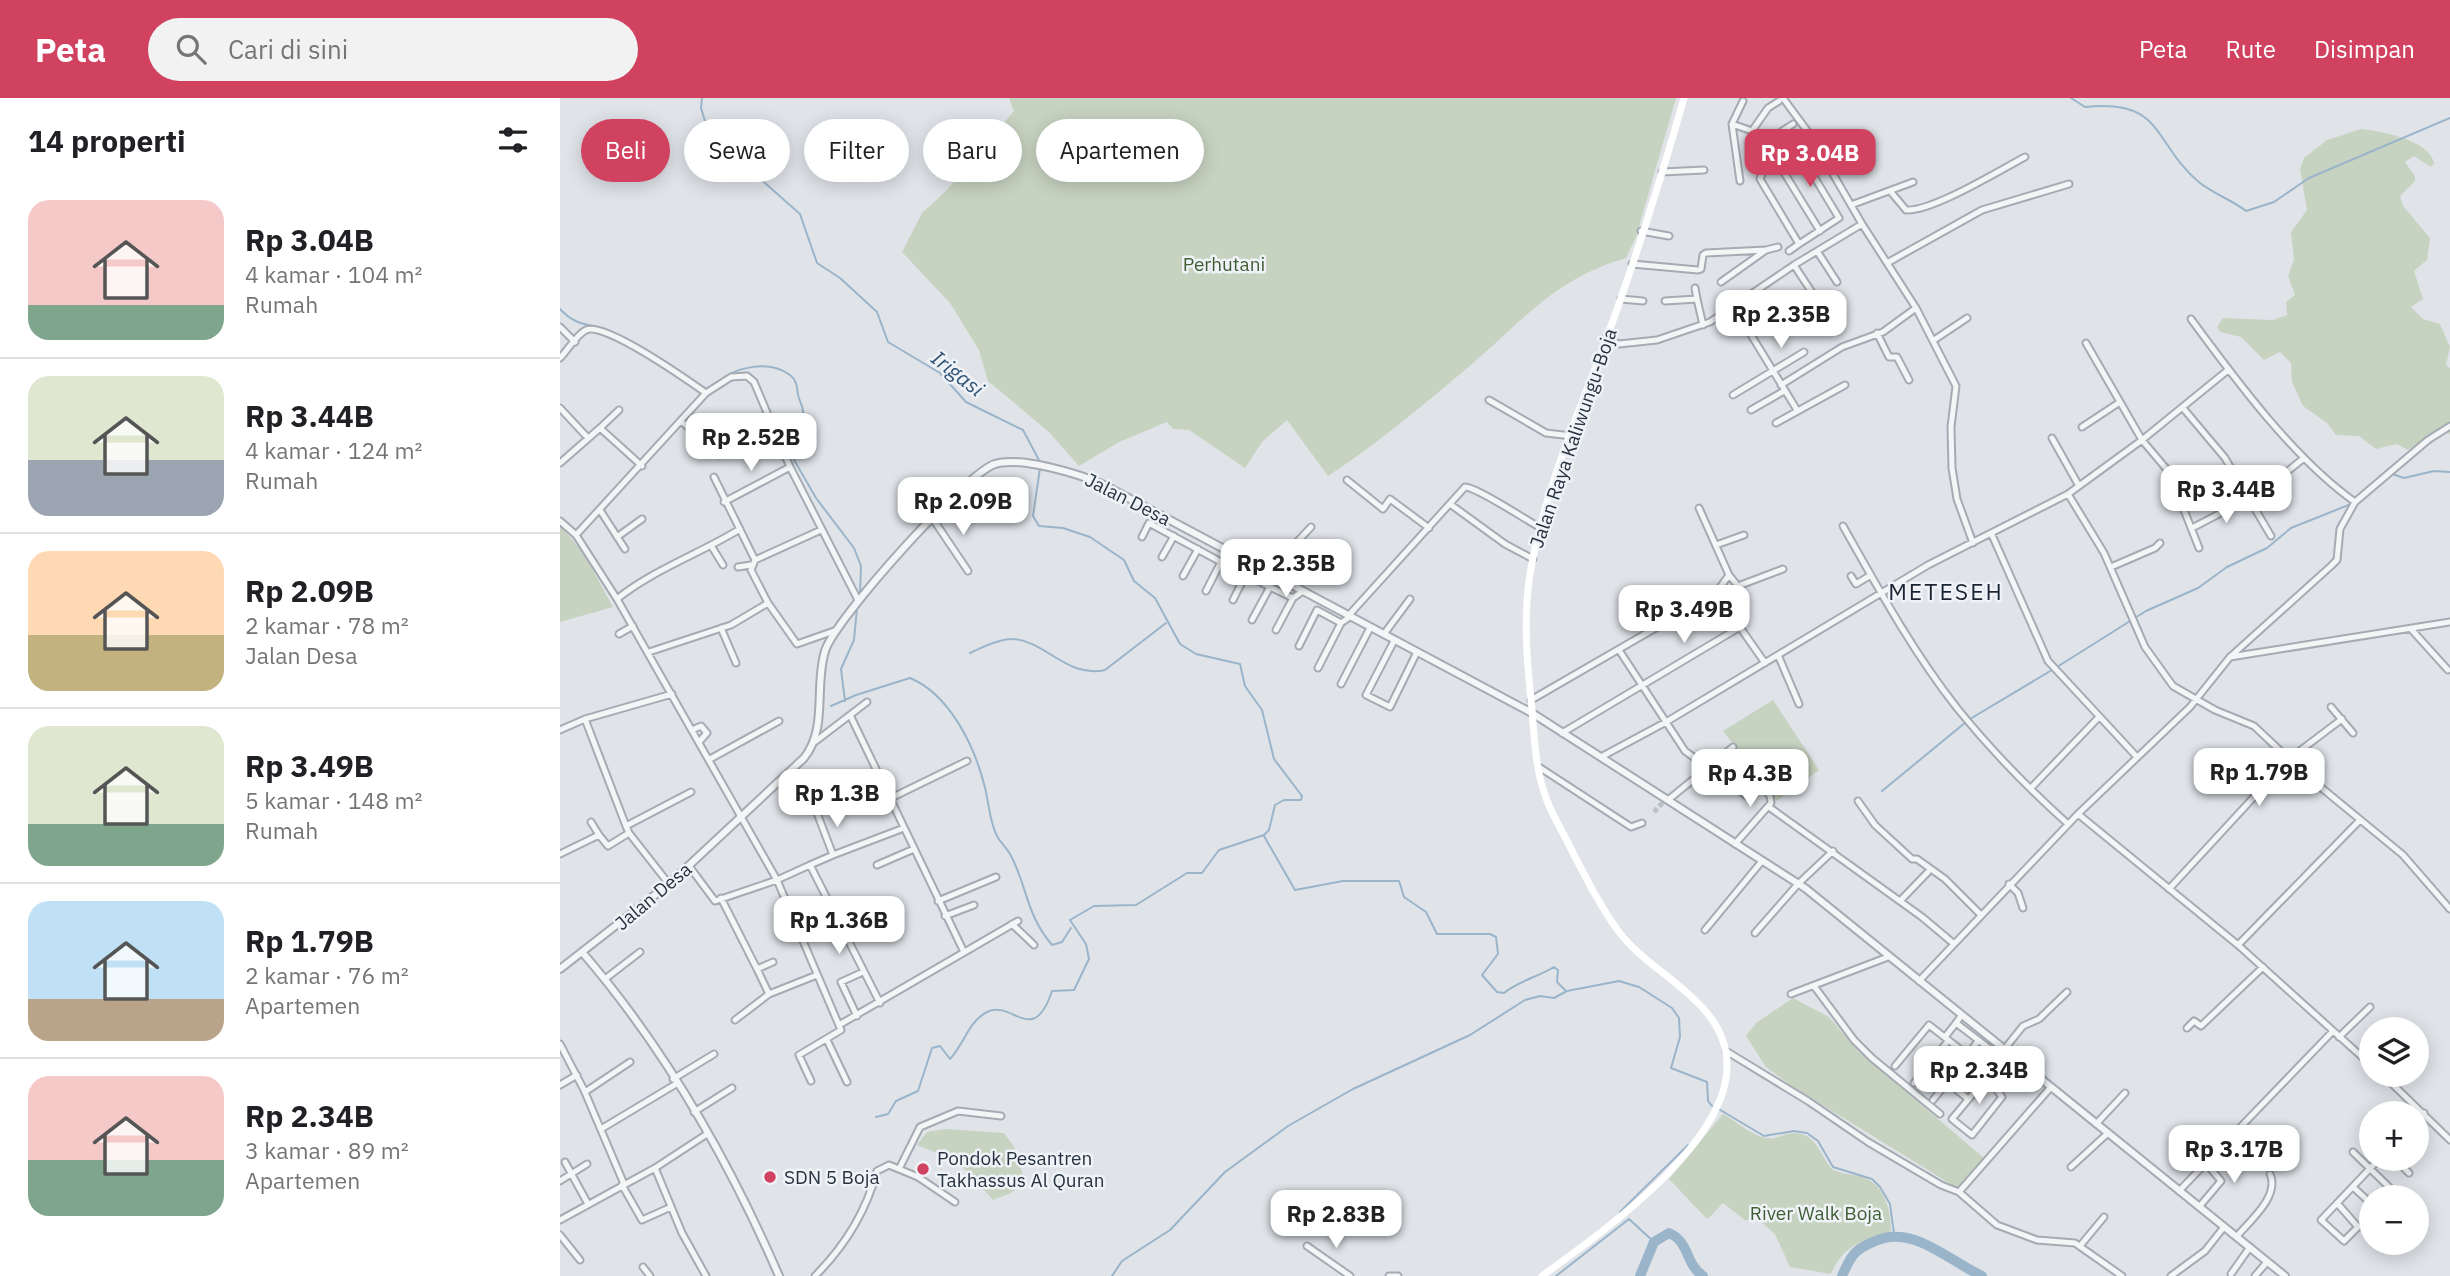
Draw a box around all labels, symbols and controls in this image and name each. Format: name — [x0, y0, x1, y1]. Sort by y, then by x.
search box — [148, 18, 638, 81]
text: Peta — [35, 28, 106, 71]
icon: search — [172, 30, 210, 68]
text: Cari di sini — [228, 32, 348, 66]
text: Peta — [2139, 33, 2187, 65]
text: Rute — [2225, 33, 2276, 65]
text: Disimpan — [2314, 33, 2415, 65]
chip: Beli — [581, 119, 670, 182]
chip: Sewa — [684, 119, 790, 182]
chip: Filter — [804, 119, 909, 182]
chip: Baru — [923, 119, 1022, 182]
chip: Apartemen — [1036, 119, 1204, 182]
text: 14 properti — [28, 121, 186, 160]
icon: filters — [494, 121, 532, 159]
pin: Rp 3.04B — [1738, 130, 1882, 189]
text: Rp 3.04B — [1761, 137, 1859, 167]
text: Rp 3.04B — [245, 220, 374, 259]
icon: home — [84, 228, 168, 312]
park label: Perhutani — [1183, 252, 1265, 276]
text: 4 kamar · 104 m² — [245, 259, 423, 289]
text: Rumah — [245, 289, 318, 319]
pin: Rp 2.35B — [1709, 290, 1853, 350]
text: Rp 2.35B — [1732, 298, 1830, 328]
street label: Jalan Raya Kaliwungu-Boja — [1524, 325, 1622, 551]
water label: Irigasi — [926, 344, 990, 403]
text: Rp 3.44B — [245, 396, 374, 435]
icon: home — [84, 404, 168, 488]
pin: Rp 2.52B — [679, 414, 823, 473]
text: Rp 2.52B — [702, 421, 800, 451]
text: 4 kamar · 124 m² — [245, 435, 423, 465]
text: Rumah — [245, 465, 318, 495]
pin: Rp 3.44B — [2154, 466, 2298, 525]
street label: Jalan Desa — [1081, 467, 1175, 531]
text: Rp 3.44B — [2177, 473, 2275, 503]
pin: Rp 2.09B — [891, 478, 1035, 537]
text: Rp 2.09B — [914, 485, 1012, 515]
pin: Rp 2.35B — [1214, 540, 1358, 599]
text: Rp 2.35B — [1237, 547, 1335, 577]
text: Rp 2.09B — [245, 571, 374, 610]
district label: METESEH — [1888, 576, 2004, 606]
icon: home — [84, 579, 168, 663]
pin: Rp 3.49B — [1612, 586, 1756, 645]
text: Rp 3.49B — [1635, 593, 1733, 623]
text: 2 kamar · 78 m² — [245, 610, 409, 640]
text: Jalan Desa — [245, 640, 358, 670]
text: Rp 3.49B — [245, 746, 374, 785]
pin: Rp 1.79B — [2187, 748, 2331, 808]
pin: Rp 4.3B — [1685, 750, 1815, 809]
icon: home — [84, 754, 168, 838]
text: Rp 1.79B — [2210, 756, 2308, 786]
text: Rp 4.3B — [1708, 757, 1793, 787]
pin: Rp 1.3B — [772, 770, 902, 829]
text: Rp 1.3B — [795, 777, 880, 807]
text: 5 kamar · 148 m² — [245, 785, 423, 815]
text: Rumah — [245, 815, 318, 845]
street label: Jalan Desa — [610, 857, 696, 935]
pin: Rp 1.36B — [767, 896, 911, 956]
text: Rp 1.36B — [790, 904, 888, 934]
text: Rp 1.79B — [245, 921, 374, 960]
icon: home — [84, 929, 168, 1013]
text: 2 kamar · 76 m² — [245, 960, 409, 990]
text: Apartemen — [245, 990, 360, 1020]
map controls — [2359, 1017, 2429, 1255]
button: layers — [2359, 1017, 2429, 1087]
pin: Rp 2.34B — [1907, 1046, 2051, 1106]
text: Rp 2.34B — [1930, 1054, 2028, 1084]
text: Rp 2.34B — [245, 1096, 374, 1135]
button: + — [2359, 1101, 2429, 1171]
icon: home — [84, 1104, 168, 1188]
pin: Rp 3.17B — [2162, 1126, 2306, 1185]
text: Rp 3.17B — [2185, 1133, 2283, 1163]
text: 3 kamar · 89 m² — [245, 1135, 409, 1165]
place label: Pondok Pesantren Takhassus Al Quran — [937, 1146, 1104, 1192]
marker: Pondok Pesantren Takhassus Al Quran — [915, 1161, 931, 1177]
text: Apartemen — [245, 1165, 360, 1195]
place label: SDN 5 Boja — [784, 1165, 880, 1189]
marker: SDN 5 Boja — [762, 1169, 778, 1185]
button: − — [2359, 1185, 2429, 1255]
pin: Rp 2.83B — [1264, 1190, 1408, 1250]
text: Rp 2.83B — [1287, 1198, 1385, 1228]
park label: River Walk Boja — [1750, 1201, 1882, 1225]

